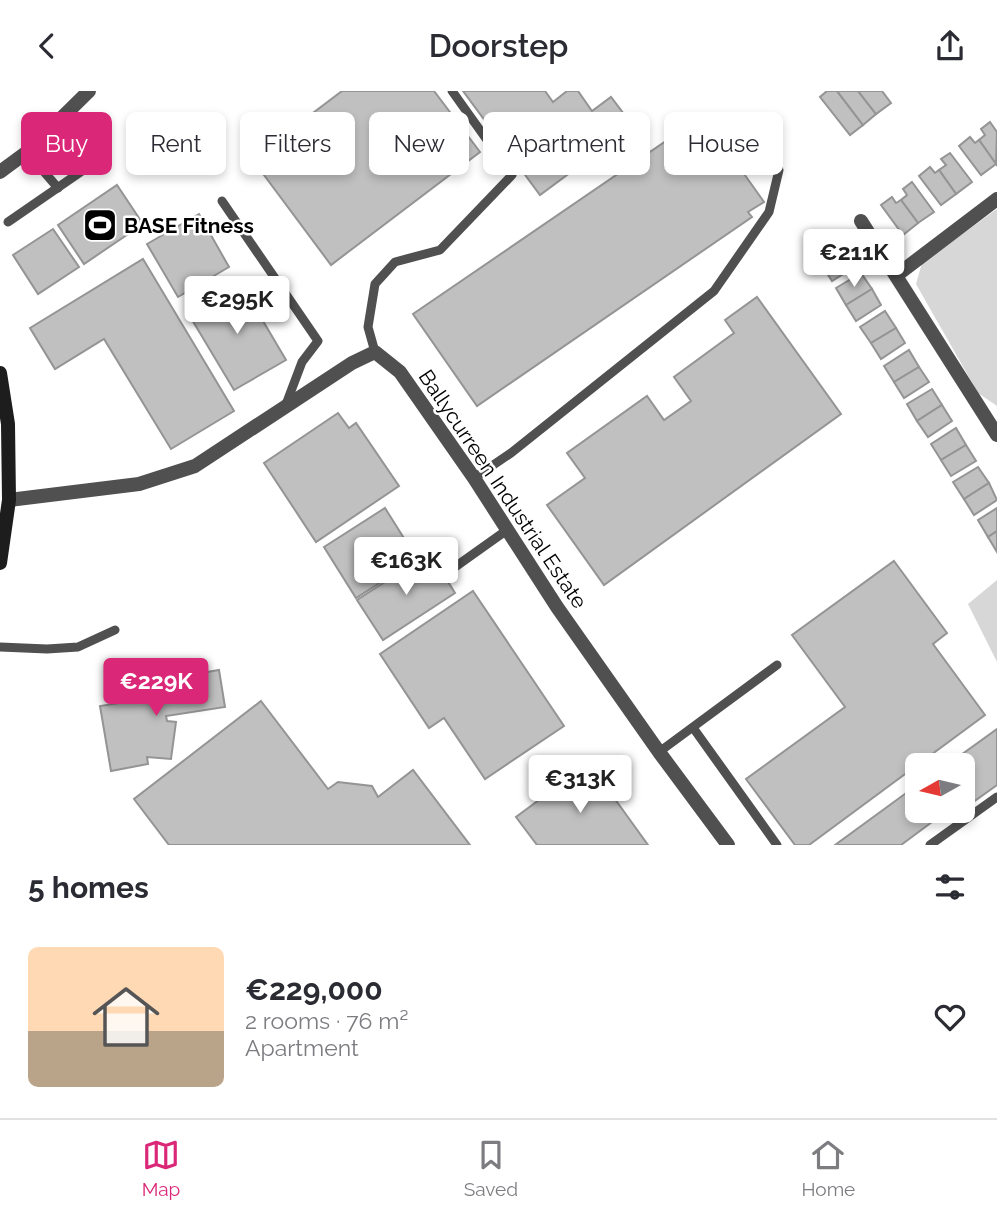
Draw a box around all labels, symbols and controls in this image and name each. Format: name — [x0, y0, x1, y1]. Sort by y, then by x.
icon: back — [28, 27, 66, 65]
text: Doorstep — [429, 27, 568, 64]
icon: share — [931, 27, 969, 65]
chip: Buy — [21, 112, 112, 175]
chip: Rent — [126, 112, 226, 175]
chip: Filters — [240, 112, 355, 175]
chip: New — [369, 112, 469, 175]
chip: Apartment — [483, 112, 650, 175]
chip: House — [664, 112, 783, 175]
sports icon: BASE Fitness — [81, 206, 119, 244]
place label: BASE Fitness — [124, 213, 254, 238]
pin: €211K — [805, 229, 903, 289]
text: €211K — [819, 238, 889, 265]
pin: €295K — [188, 277, 286, 336]
text: €295K — [200, 285, 274, 312]
street label: Ballycurreen Industrial Estate — [414, 365, 592, 613]
pin: €163K — [357, 538, 455, 597]
text: €163K — [370, 546, 442, 573]
pin: €229K — [107, 659, 205, 718]
text: €229K — [119, 667, 193, 694]
north arrow — [905, 753, 975, 823]
map controls — [905, 753, 975, 823]
pin: €313K — [531, 755, 629, 815]
text: €313K — [545, 764, 615, 791]
icon: filters — [931, 868, 969, 906]
text: 5 homes — [28, 870, 149, 905]
text: €229,000 — [245, 972, 383, 1007]
icon: home — [84, 975, 168, 1059]
icon: heart — [931, 998, 969, 1036]
text: 2 rooms · 76 m² — [245, 1007, 408, 1034]
text: Apartment — [245, 1034, 359, 1061]
tab: Map — [142, 1136, 180, 1200]
tab: Saved — [464, 1136, 518, 1200]
tab: Home — [801, 1136, 855, 1200]

